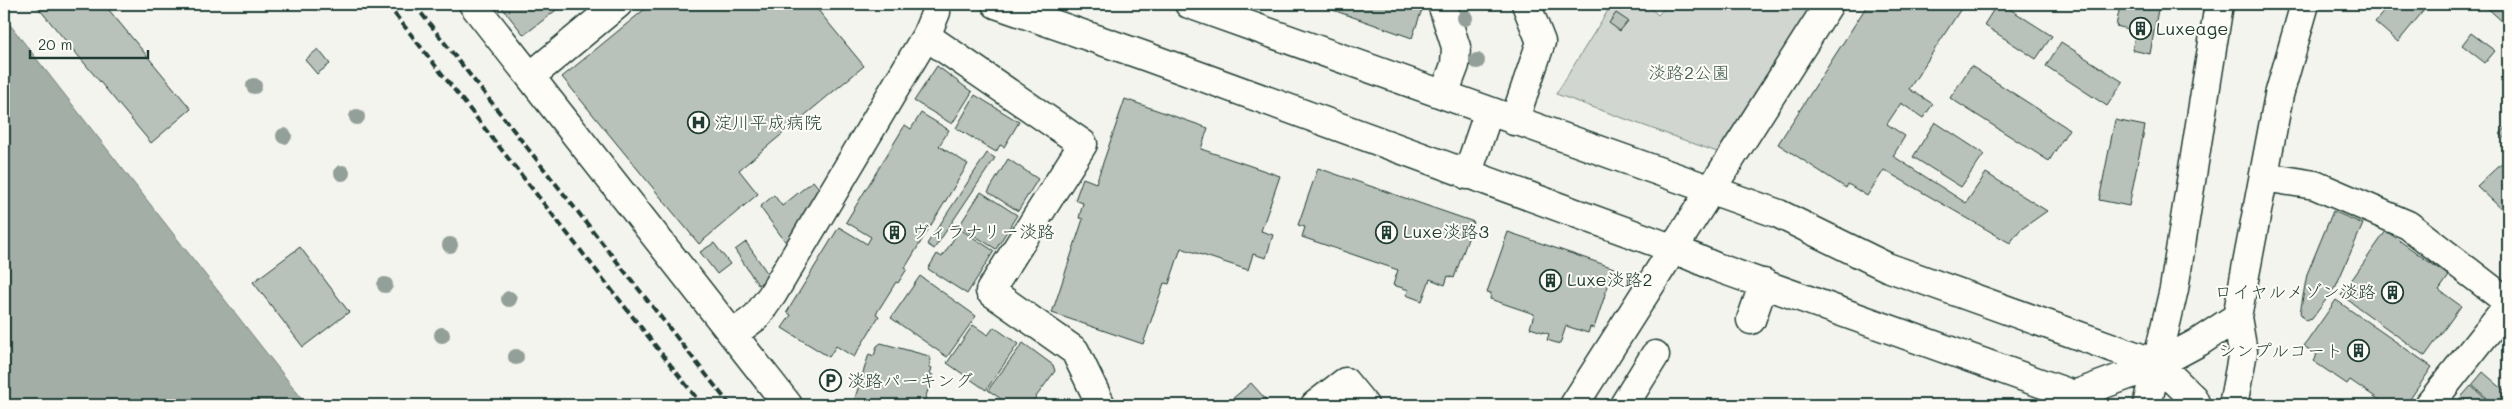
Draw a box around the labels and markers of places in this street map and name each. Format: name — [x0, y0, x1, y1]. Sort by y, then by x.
place label: Luxeage — [2156, 16, 2228, 40]
building icon: Luxeage — [2128, 17, 2152, 41]
place label: 淀川平成病院 — [714, 110, 822, 134]
hospital icon: 淀川平成病院 — [686, 111, 710, 135]
place label: ヴィラナリー淡路 — [911, 219, 1055, 243]
place label: Luxe淡路3 — [1403, 219, 1489, 243]
building icon: ヴィラナリー淡路 — [883, 220, 907, 244]
building icon: Luxe淡路3 — [1375, 220, 1399, 244]
place label: Luxe淡路2 — [1567, 267, 1653, 291]
building icon: Luxe淡路2 — [1539, 268, 1563, 292]
place label: ロイヤルメゾン淡路 — [2214, 279, 2376, 303]
building icon: ロイヤルメゾン淡路 — [2380, 280, 2404, 304]
place label: シンプルコート — [2218, 338, 2343, 362]
building icon: シンプルコート — [2347, 339, 2371, 363]
place label: 淡路パーキング — [847, 368, 973, 392]
parking icon: 淡路パーキング — [819, 369, 843, 393]

